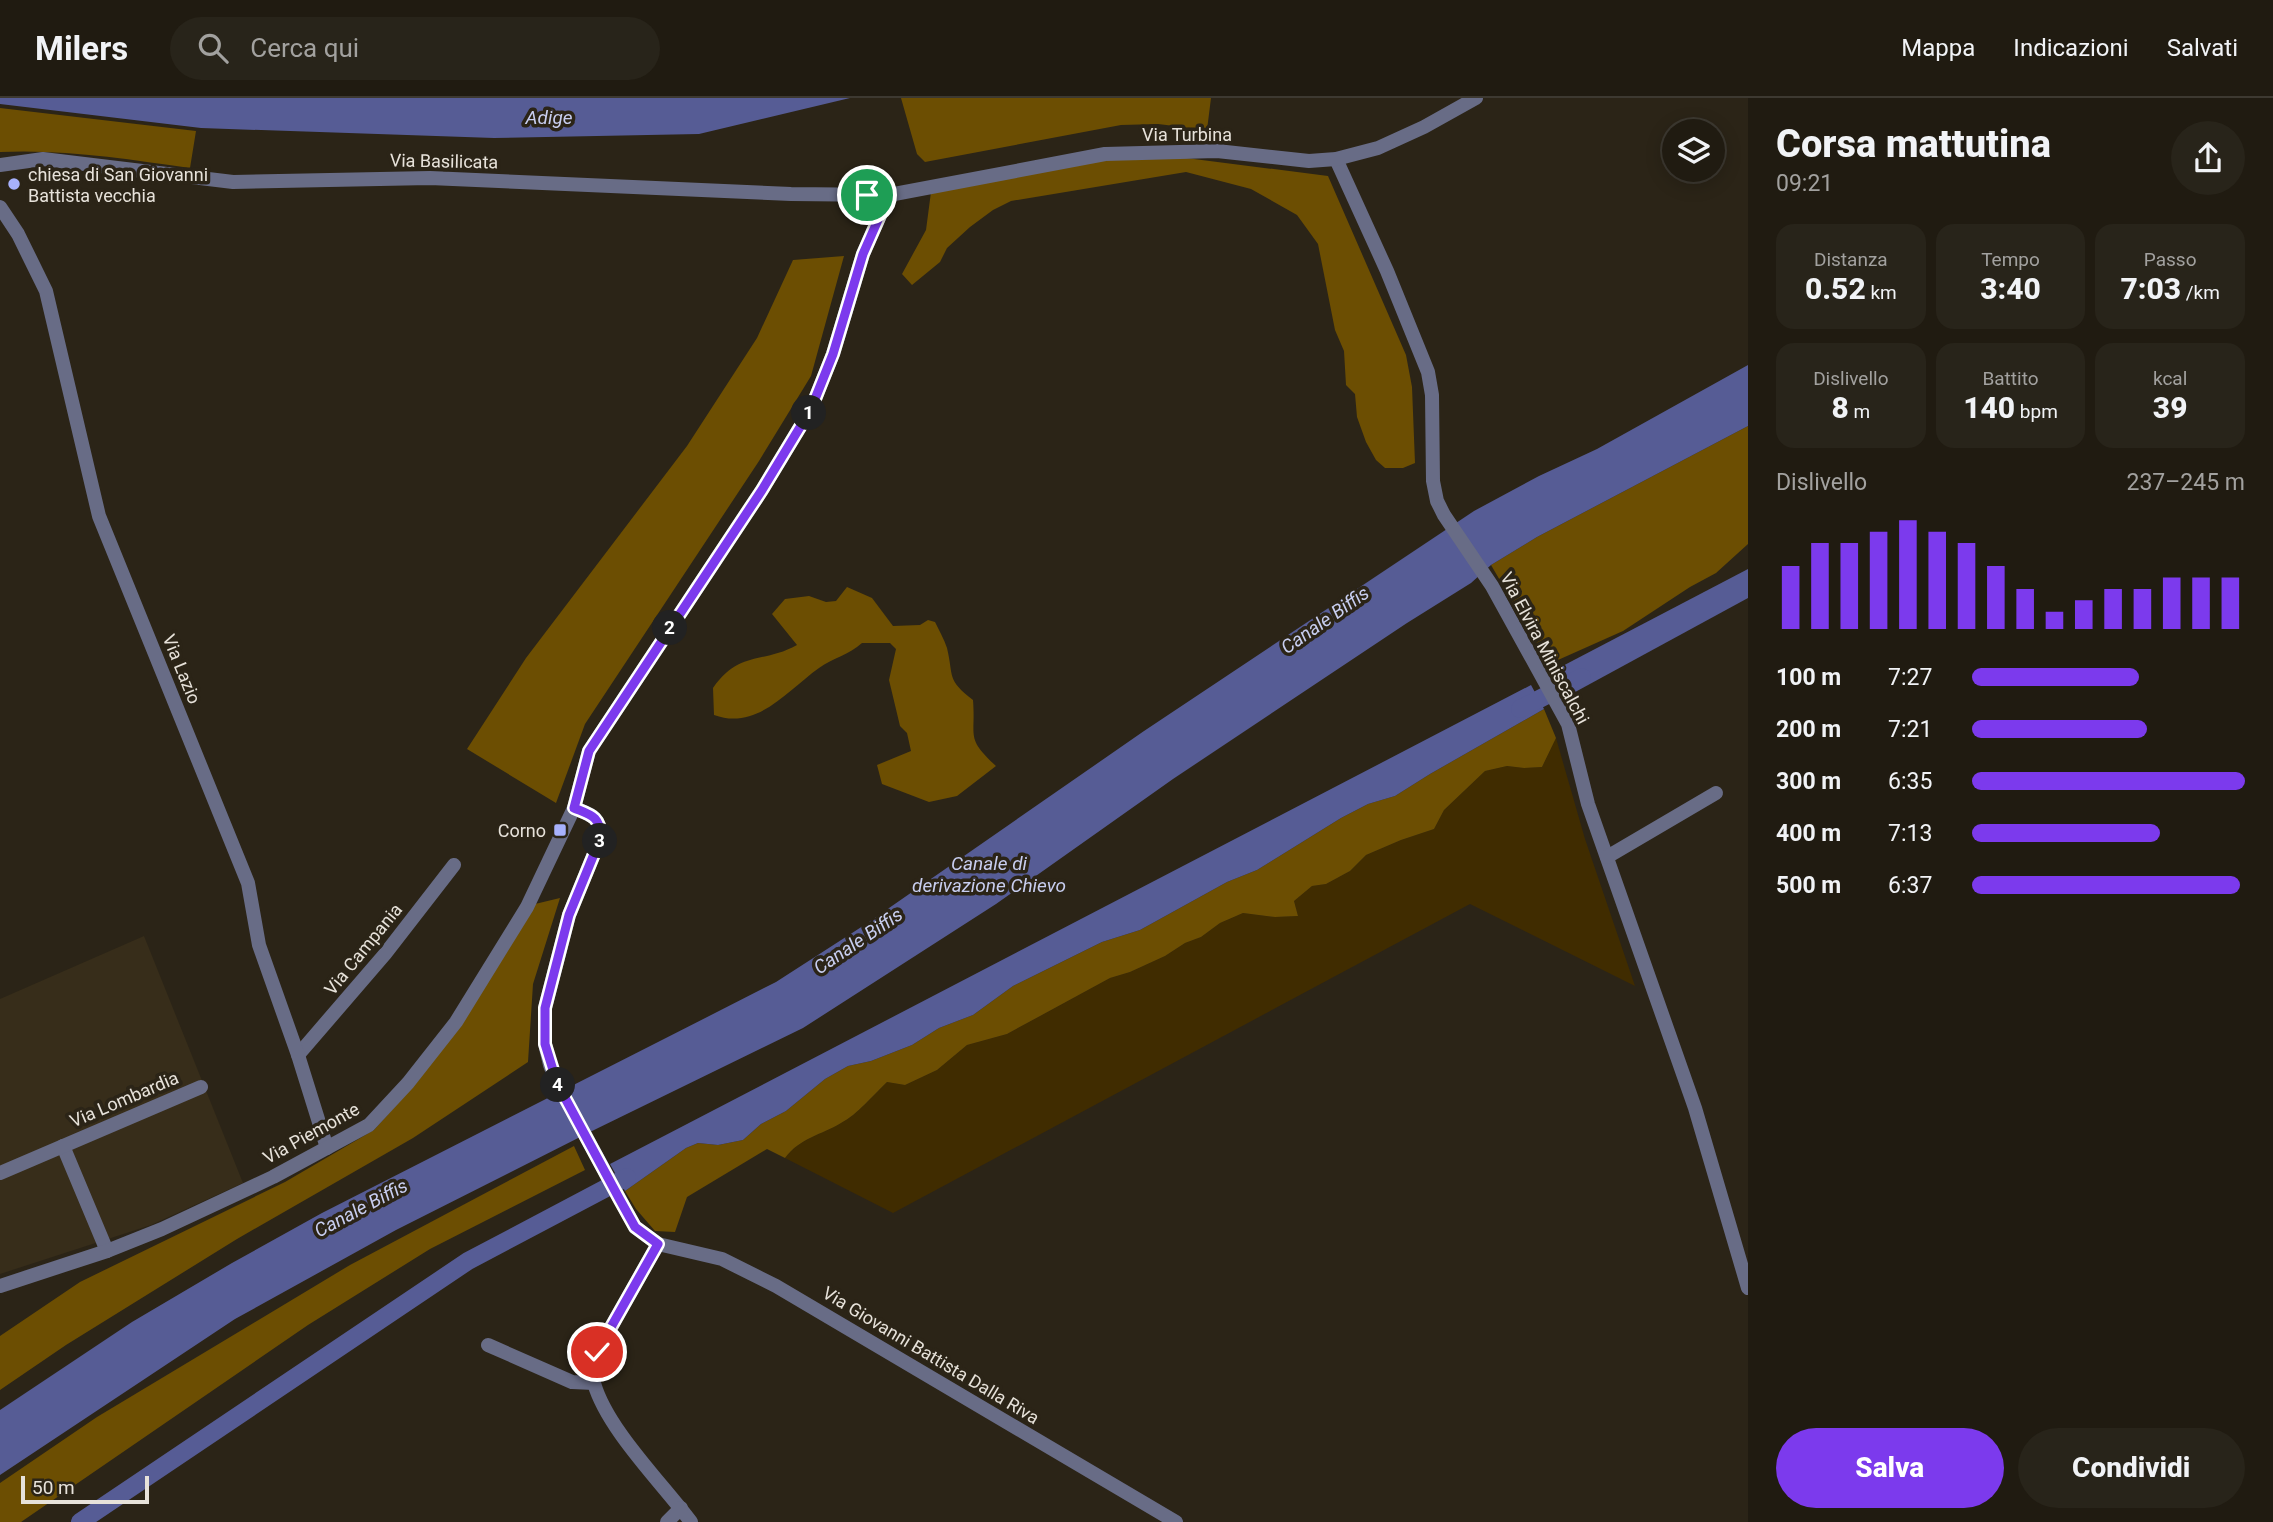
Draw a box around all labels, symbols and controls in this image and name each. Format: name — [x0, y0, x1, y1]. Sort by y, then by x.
search box — [170, 17, 660, 80]
text: Milers — [35, 29, 128, 68]
icon: search — [194, 29, 232, 67]
text: Cerca qui — [250, 33, 359, 63]
text: Mappa — [1901, 34, 1975, 62]
text: Indicazioni — [2013, 34, 2129, 62]
text: Salvati — [2167, 34, 2238, 62]
water label: Adige — [524, 106, 573, 129]
map controls — [1662, 119, 1725, 182]
button: layers — [1662, 119, 1725, 182]
button: share — [2171, 121, 2245, 195]
text: Corsa mattutina — [1776, 122, 2051, 166]
street label: Via Turbina — [1142, 124, 1232, 145]
street label: Via Basilicata — [390, 150, 498, 172]
place label: chiesa di San Giovanni Battista vecchia — [28, 164, 208, 206]
pin — [837, 165, 897, 225]
text: 09:21 — [1776, 170, 1833, 197]
marker: chiesa di San Giovanni Battista vecchia — [6, 176, 22, 192]
icon: arrive — [848, 176, 886, 214]
text: Distanza — [1814, 248, 1888, 271]
text: Tempo — [1981, 248, 2040, 271]
text: Passo — [2144, 248, 2197, 271]
text: 0.52 — [1805, 271, 1866, 306]
text: 3:40 — [1980, 271, 2041, 306]
text: 7:03 — [2120, 271, 2181, 306]
text: km — [1866, 281, 1897, 304]
text: /km — [2181, 281, 2220, 304]
text: Dislivello — [1813, 367, 1889, 390]
text: Battito — [1982, 367, 2039, 390]
text: kcal — [2153, 367, 2187, 390]
text: 8 — [1831, 390, 1849, 425]
text: 140 — [1963, 390, 2015, 425]
text: 39 — [2153, 390, 2187, 425]
pin: 1 — [792, 396, 826, 430]
text: m — [1849, 400, 1870, 423]
text: bpm — [2015, 400, 2058, 423]
text: 1 — [803, 401, 814, 424]
text: Dislivello — [1776, 469, 1867, 496]
text: 237–245 m — [2126, 469, 2245, 496]
street label: Via Elvira Miniscalchi — [1496, 569, 1594, 727]
water label: Canale Biffis — [1276, 581, 1374, 659]
pin: 2 — [652, 610, 688, 646]
text: 2 — [664, 616, 675, 639]
street label: Via Lazio — [159, 631, 205, 707]
text: 100 m — [1776, 664, 1841, 691]
text: 7:27 — [1888, 664, 1932, 691]
text: 200 m — [1776, 716, 1841, 743]
text: 7:21 — [1888, 716, 1932, 743]
text: 300 m — [1776, 768, 1841, 795]
text: 6:35 — [1888, 768, 1932, 795]
place label: Corno — [498, 820, 546, 841]
text: 400 m — [1776, 820, 1841, 847]
text: 7:13 — [1888, 820, 1932, 847]
marker: Corno — [552, 822, 568, 838]
pin: 3 — [582, 824, 618, 858]
text: 3 — [594, 829, 605, 852]
water label: Canale di derivazione Chievo — [912, 852, 1066, 897]
text: 500 m — [1776, 872, 1841, 899]
text: 6:37 — [1888, 872, 1932, 899]
street label: Via Campania — [320, 899, 406, 999]
water label: Canale Biffis — [809, 903, 907, 979]
street label: Via Lombardia — [67, 1067, 181, 1131]
pin: 4 — [540, 1068, 576, 1102]
text: 4 — [552, 1073, 563, 1096]
street label: Via Piemonte — [259, 1098, 363, 1168]
water label: Canale Biffis — [310, 1174, 412, 1242]
street label: Via Giovanni Battista Dalla Riva — [819, 1282, 1043, 1428]
pin — [567, 1322, 627, 1382]
icon: check — [578, 1333, 616, 1371]
button: Salva — [1776, 1428, 2004, 1508]
button: Condividi — [2018, 1428, 2245, 1508]
scale bar — [21, 1473, 149, 1505]
text: 50 m — [32, 1476, 75, 1499]

